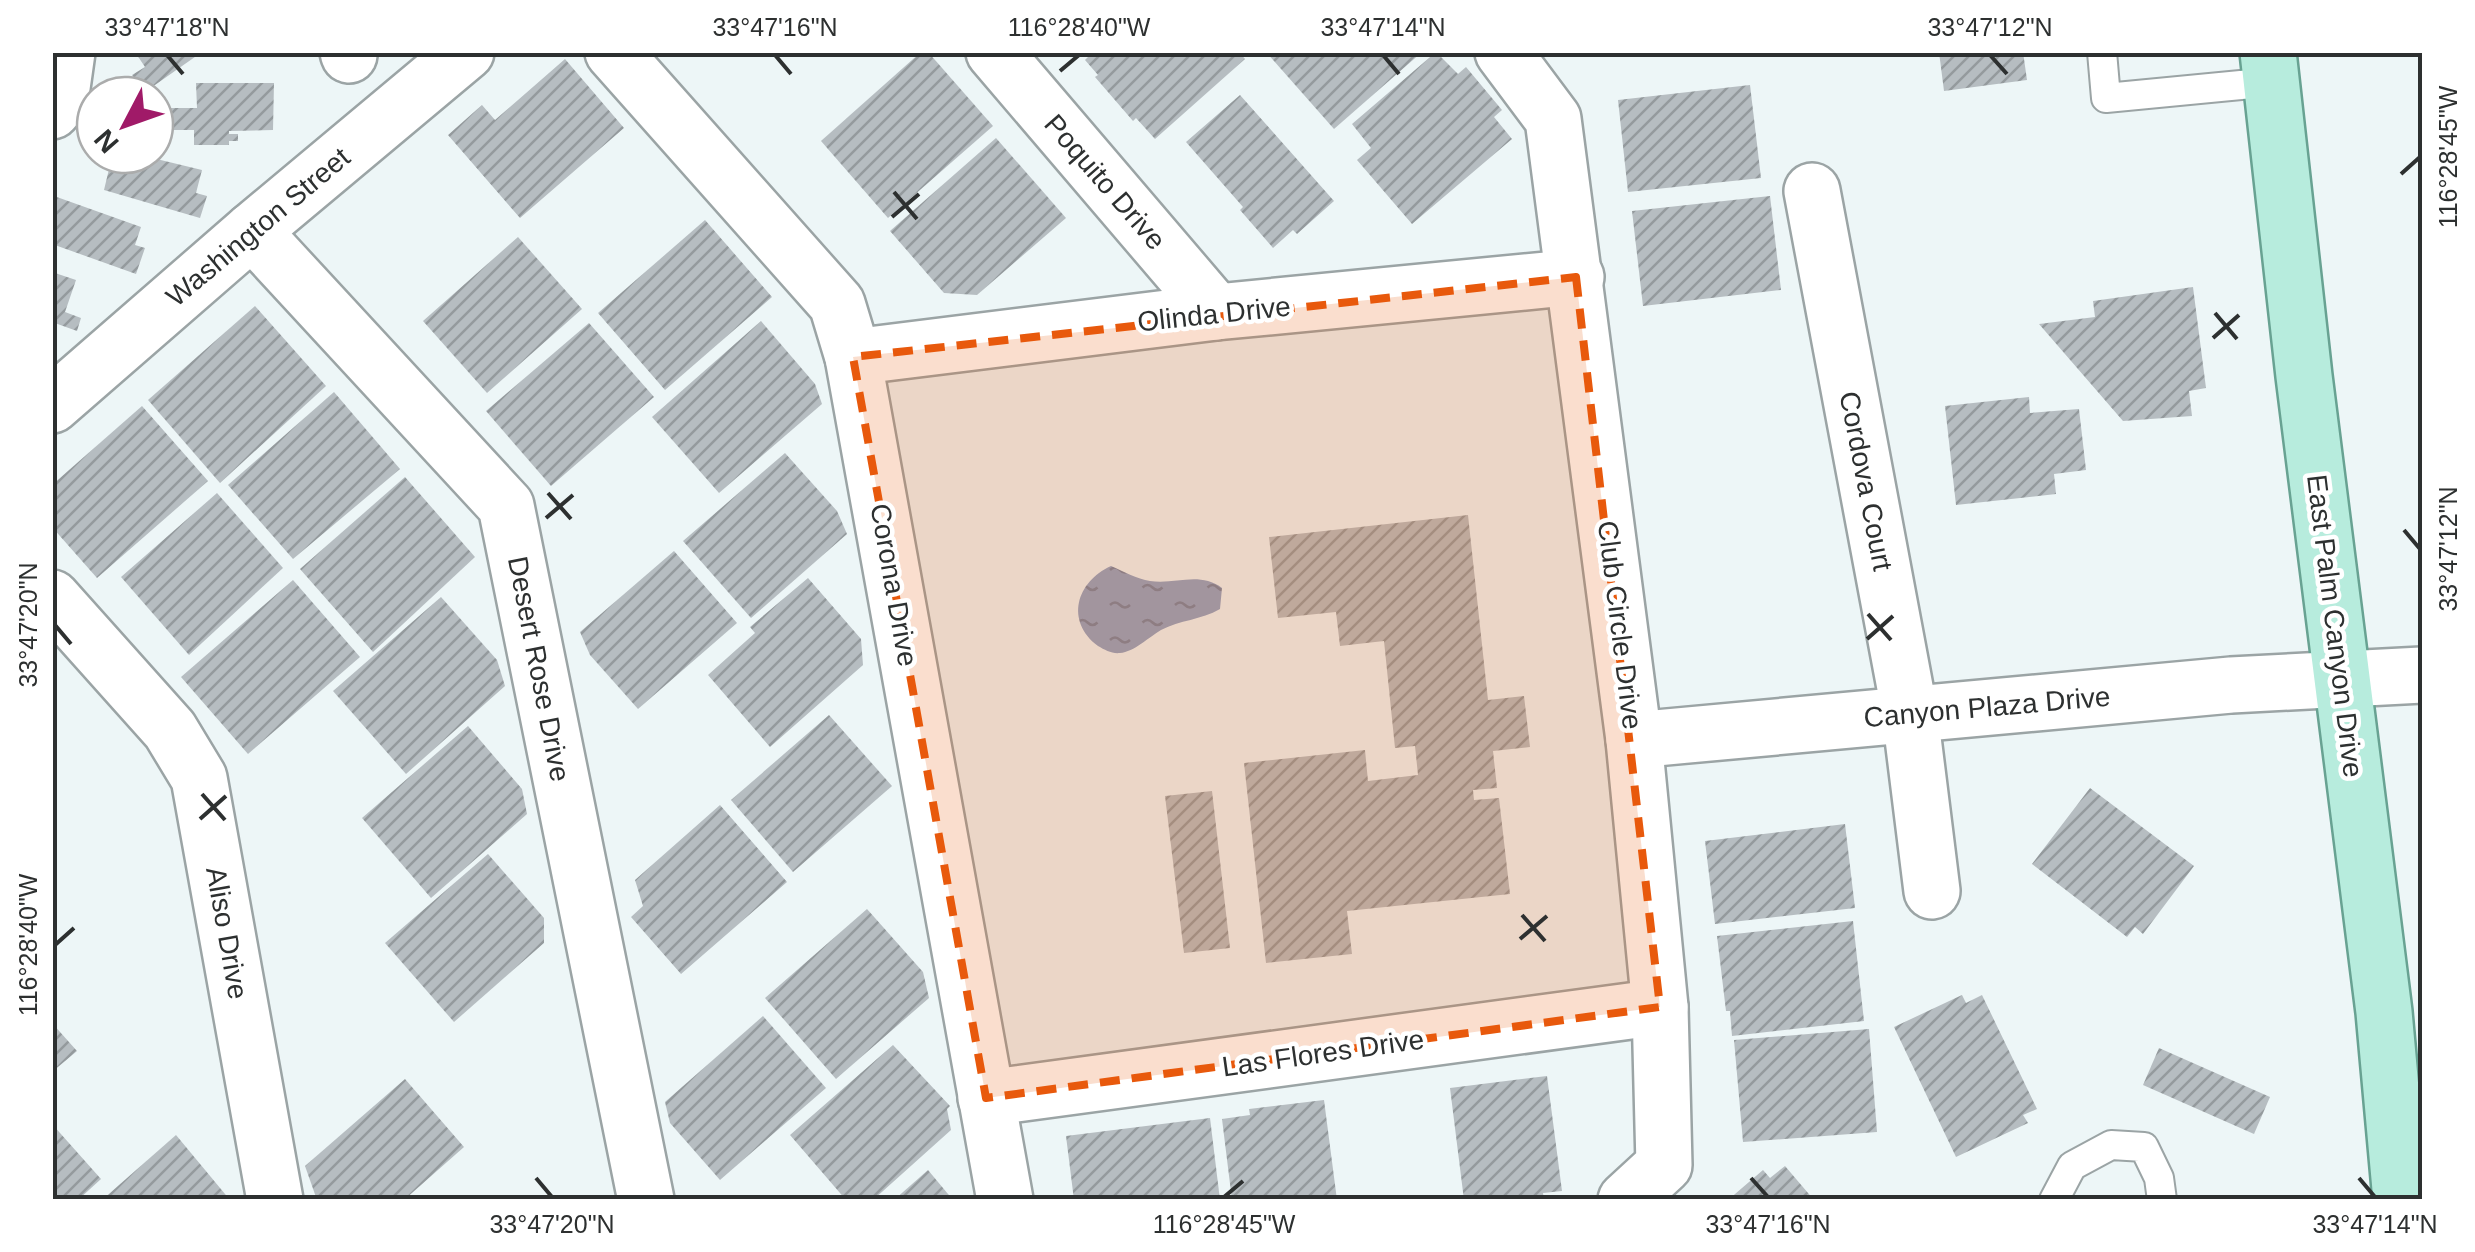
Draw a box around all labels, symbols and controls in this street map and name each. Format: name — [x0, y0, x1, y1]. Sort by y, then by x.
text: 33°47'18"N — [104, 13, 230, 41]
text: 33°47'16"N — [712, 13, 838, 41]
text: 116°28'40"W — [1008, 13, 1151, 41]
text: 33°47'14"N — [1320, 13, 1446, 41]
text: 33°47'12"N — [1927, 13, 2053, 41]
north arrow — [75, 75, 175, 175]
text: 116°28'45"W — [2434, 85, 2462, 228]
street label: Poquito Drive — [1038, 108, 1172, 256]
text: N — [88, 123, 125, 159]
street label: Washington Street — [160, 141, 356, 313]
street label: Olinda Drive — [1136, 291, 1292, 337]
street label: Cordova Court — [1833, 389, 1899, 574]
street label: East Palm Canyon Drive — [2301, 473, 2369, 779]
text: 33°47'12"N — [2434, 486, 2462, 612]
street label: Corona Drive — [864, 501, 924, 669]
street label: Club Circle Drive — [1592, 519, 1648, 731]
street label: Desert Rose Drive — [502, 554, 576, 784]
text: 33°47'20"N — [14, 562, 42, 688]
street label: Canyon Plaza Drive — [1862, 681, 2112, 733]
street label: Aliso Drive — [200, 864, 254, 1002]
text: 116°28'40"W — [14, 873, 42, 1016]
street label: Las Flores Drive — [1220, 1023, 1426, 1083]
text: 33°47'20"N — [489, 1210, 615, 1238]
text: 116°28'45"W — [1153, 1210, 1296, 1238]
text: 33°47'16"N — [1705, 1210, 1831, 1238]
text: 33°47'14"N — [2312, 1210, 2438, 1238]

